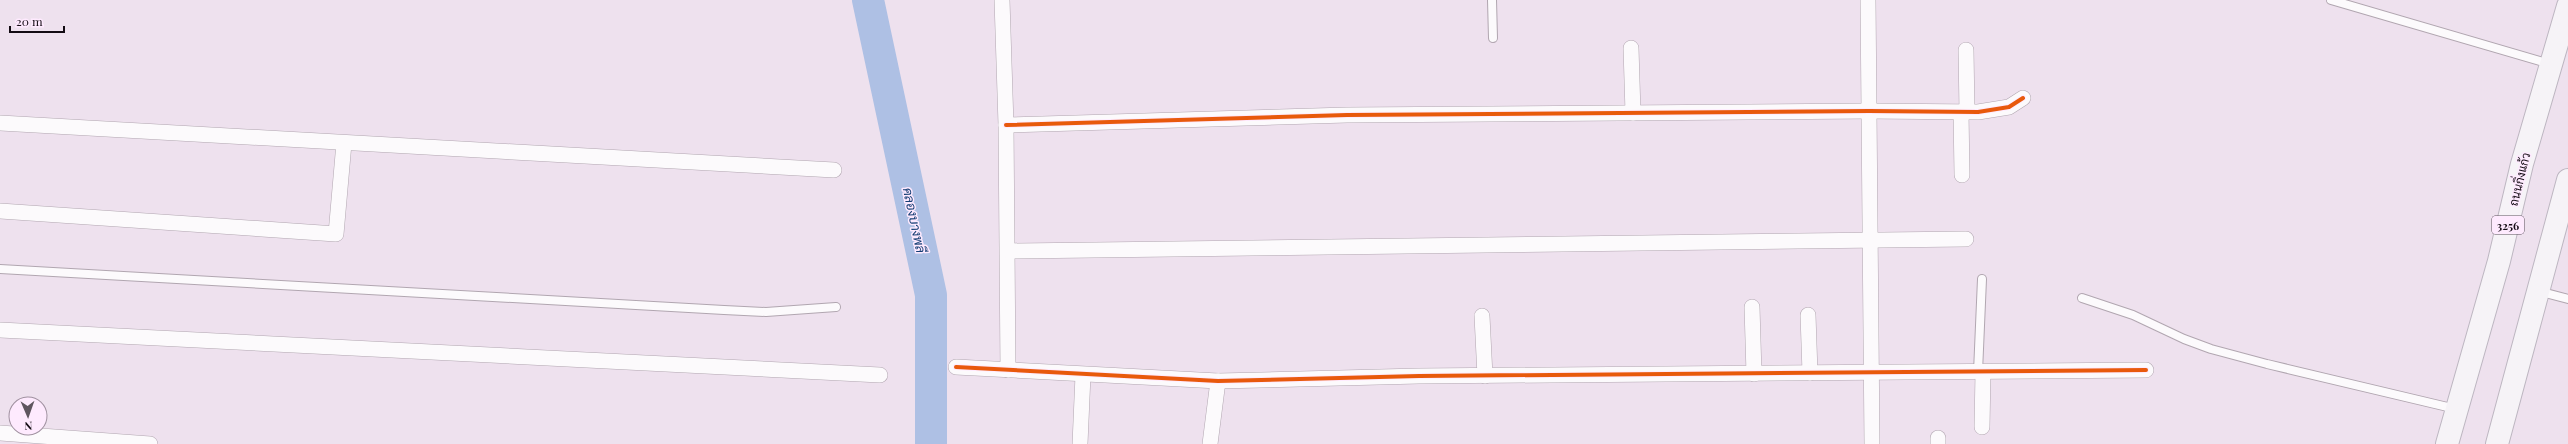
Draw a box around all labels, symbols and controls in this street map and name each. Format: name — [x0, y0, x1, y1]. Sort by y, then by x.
scale bar — [10, 8, 64, 34]
text: 20 m — [16, 13, 43, 29]
street label: ถนนกิ่งแก้ว — [2503, 150, 2533, 207]
water label: คลองบางพลี — [900, 186, 930, 255]
road number: 3256 — [2492, 216, 2524, 234]
north arrow — [8, 396, 48, 436]
text: N — [24, 419, 33, 434]

